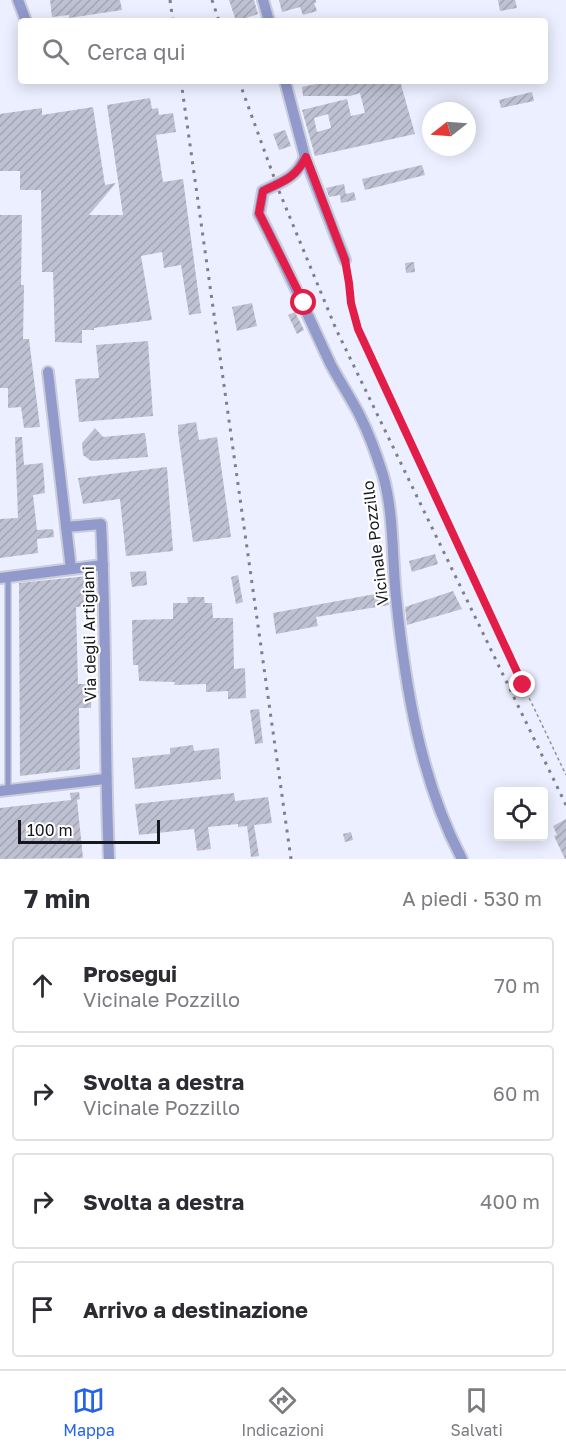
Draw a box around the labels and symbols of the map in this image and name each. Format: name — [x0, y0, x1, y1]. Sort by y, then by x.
north arrow — [422, 102, 476, 156]
route start — [290, 289, 316, 315]
street label: Vicinale Pozzillo — [357, 479, 393, 607]
street label: Via degli Artigiani — [78, 566, 100, 702]
route end — [509, 671, 535, 697]
scale bar — [18, 817, 160, 844]

